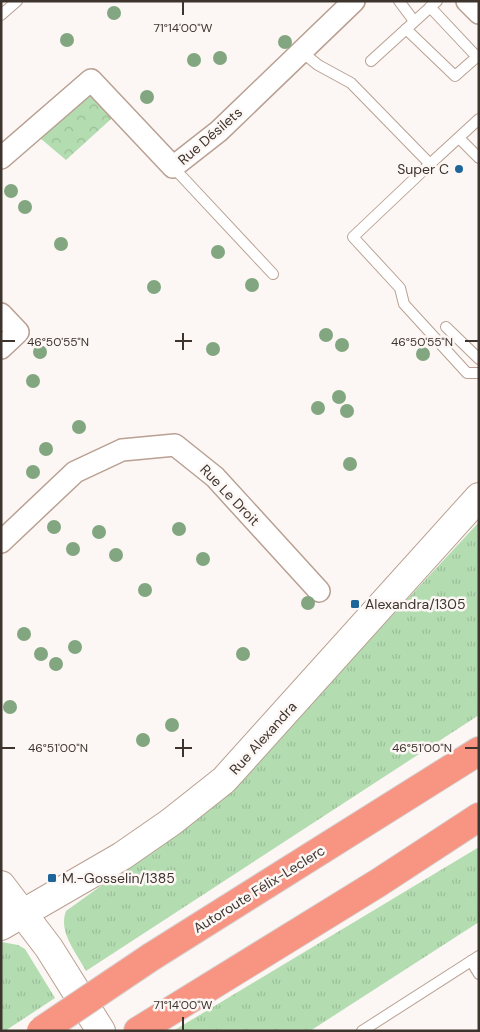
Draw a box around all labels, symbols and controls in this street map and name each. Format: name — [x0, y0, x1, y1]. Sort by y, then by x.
text: 71°14'00"W — [154, 20, 213, 36]
street label: Rue Désilets — [174, 103, 246, 169]
place label: Super C — [397, 160, 449, 178]
marker: Super C — [453, 163, 465, 175]
text: 46°50'55"N — [27, 334, 89, 350]
text: 46°50'55"N — [391, 334, 453, 350]
street label: Rue Le Droit — [196, 461, 264, 529]
place label: Alexandra/1305 — [365, 595, 465, 613]
marker: Alexandra/1305 — [349, 598, 361, 610]
street label: Rue Alexandra — [225, 698, 301, 778]
text: 46°51'00"N — [28, 740, 88, 756]
text: 46°51'00"N — [392, 740, 452, 756]
street label: Autoroute Félix-Leclerc — [190, 841, 328, 937]
place label: M.-Gosselin/1385 — [62, 869, 175, 887]
marker: M.-Gosselin/1385 — [46, 872, 58, 884]
text: 71°14'00"W — [154, 997, 213, 1013]

